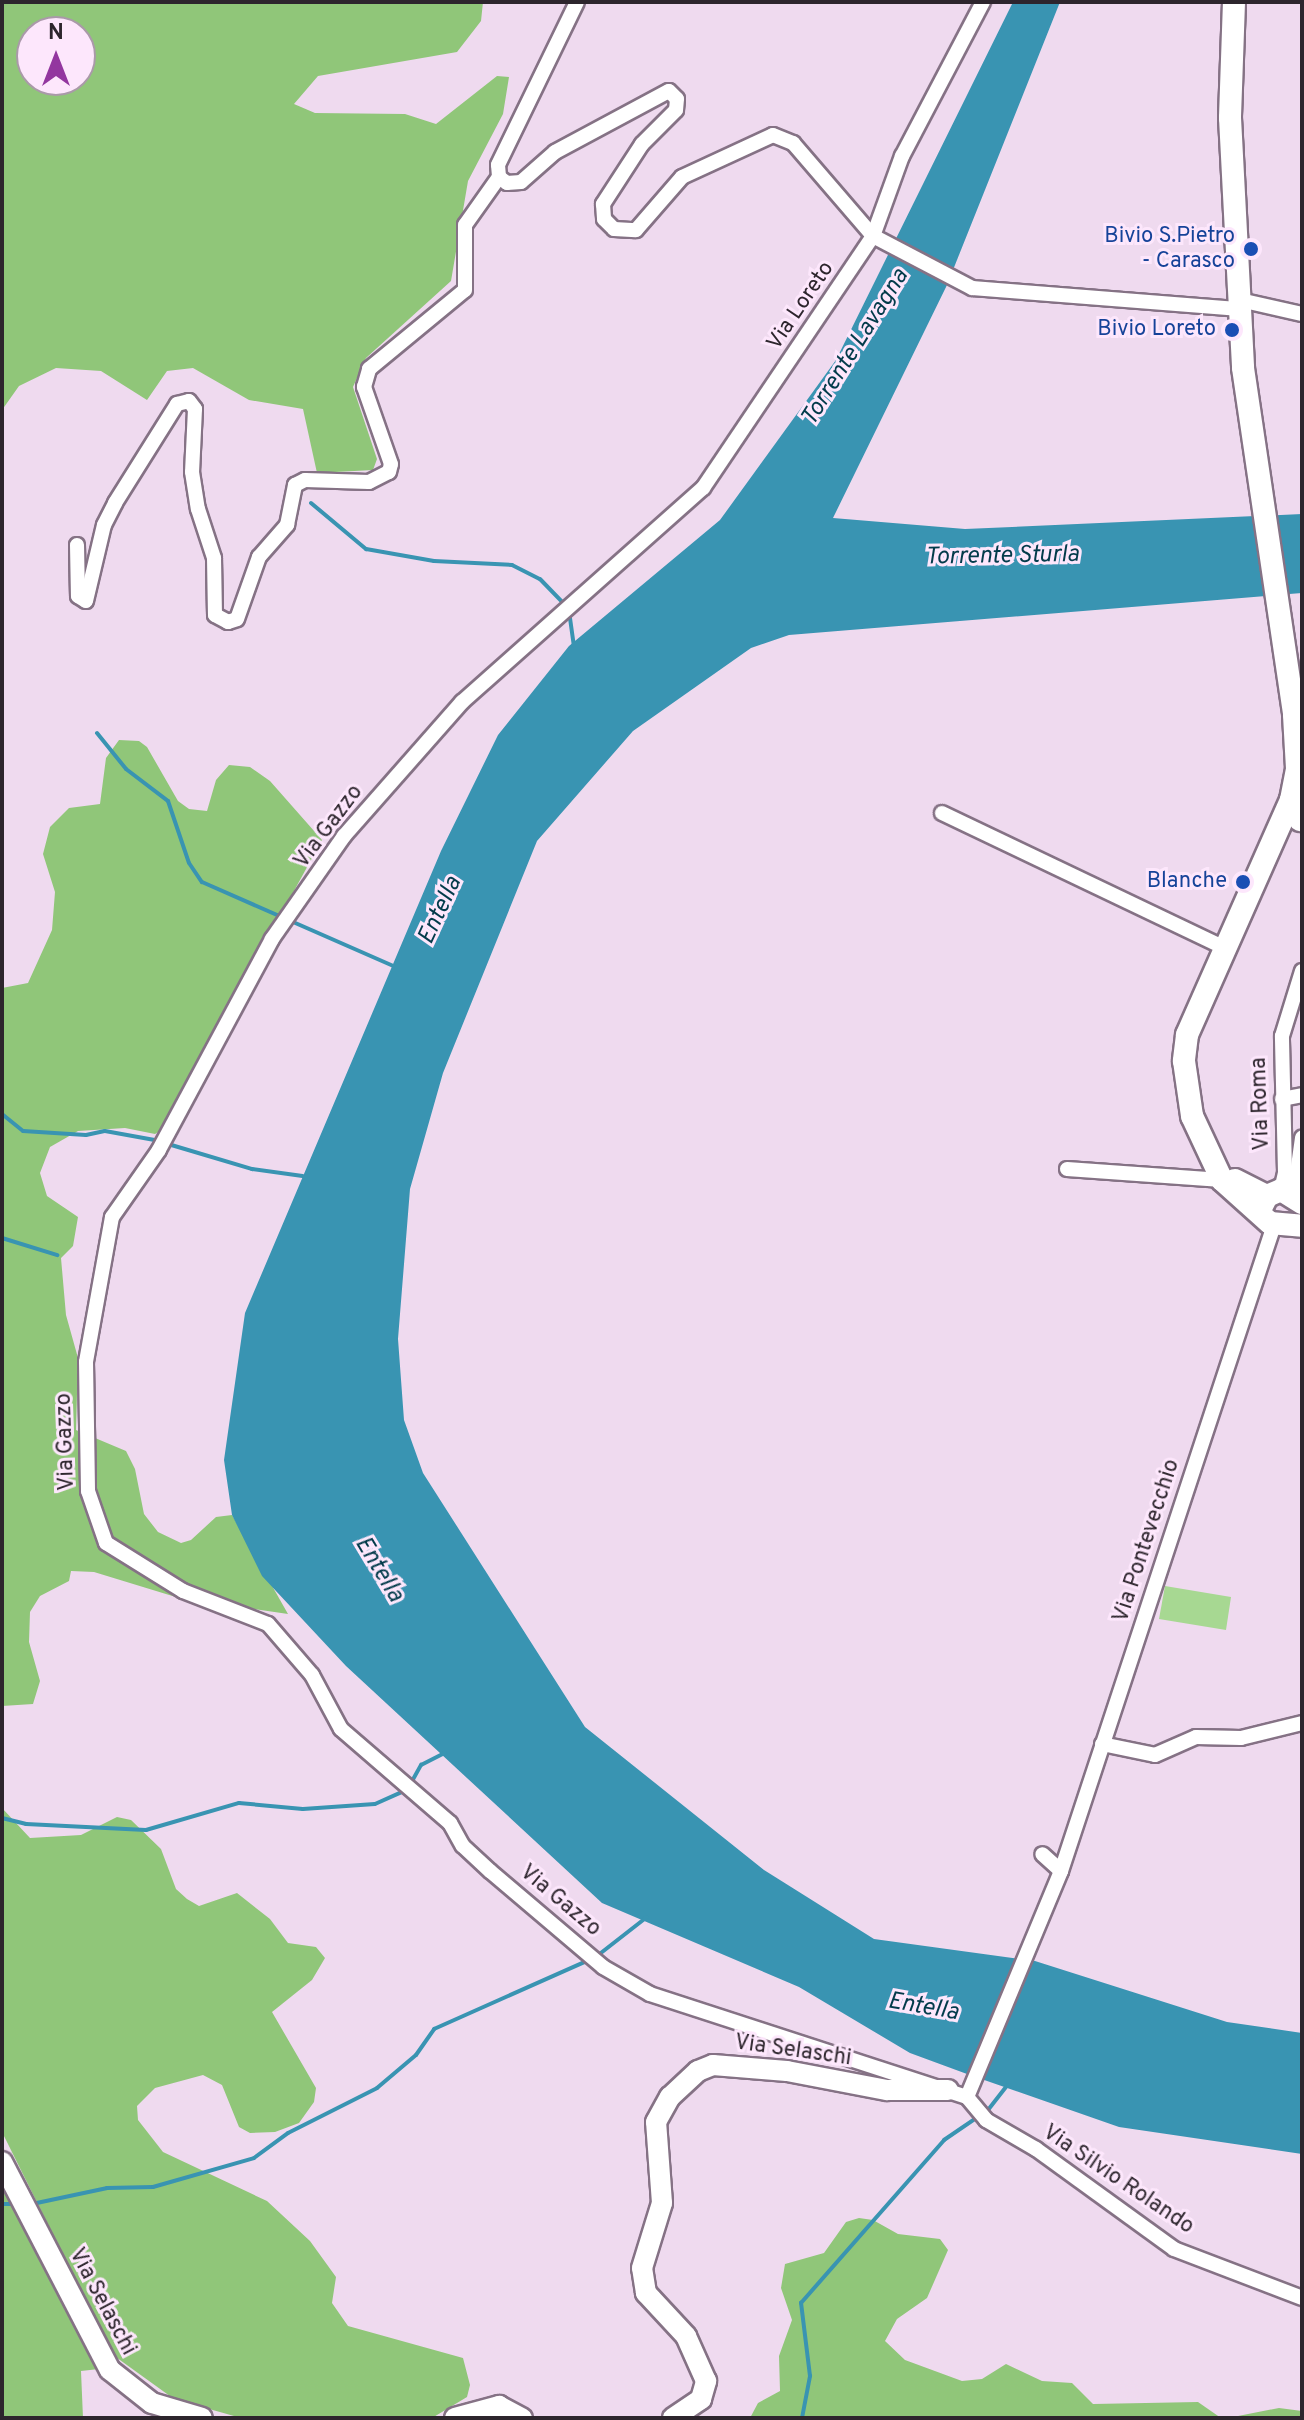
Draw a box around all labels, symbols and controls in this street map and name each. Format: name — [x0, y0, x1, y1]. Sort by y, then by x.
north arrow — [16, 16, 96, 96]
text: N — [48, 20, 64, 47]
place label: Bivio S.Pietro - Carasco — [1104, 223, 1235, 274]
marker: Bivio S.Pietro - Carasco — [1242, 240, 1260, 258]
street label: Via Loreto — [762, 257, 840, 355]
water label: Torrente Lavagna — [796, 264, 916, 432]
place label: Bivio Loreto — [1097, 317, 1216, 343]
marker: Bivio Loreto — [1223, 321, 1241, 339]
water label: Torrente Sturla — [925, 541, 1079, 573]
street label: Via Gazzo — [289, 780, 369, 874]
place label: Blanche — [1147, 869, 1227, 895]
water label: Entella — [413, 873, 469, 949]
marker: Blanche — [1234, 873, 1252, 891]
street label: Via Roma — [1246, 1057, 1276, 1151]
street label: Via Gazzo — [51, 1393, 81, 1491]
street label: Via Pontevecchio — [1108, 1456, 1186, 1626]
water label: Entella — [347, 1532, 409, 1608]
street label: Via Gazzo — [514, 1860, 606, 1942]
water label: Entella — [885, 1988, 961, 2028]
street label: Via Selaschi — [733, 2030, 853, 2072]
street label: Via Silvio Rolando — [1037, 2120, 1199, 2240]
street label: Via Selaschi — [63, 2244, 141, 2360]

